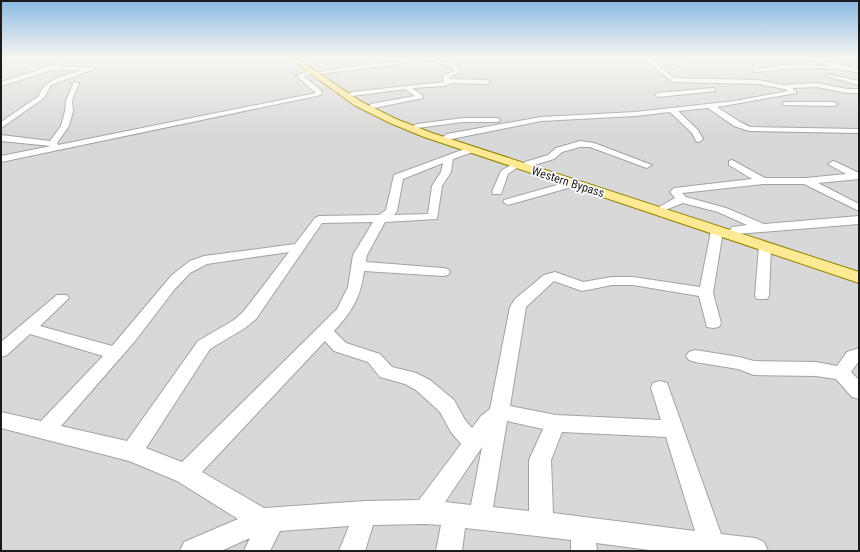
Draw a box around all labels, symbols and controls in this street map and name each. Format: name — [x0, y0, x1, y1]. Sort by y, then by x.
street label: Western Bypass — [530, 164, 606, 200]

